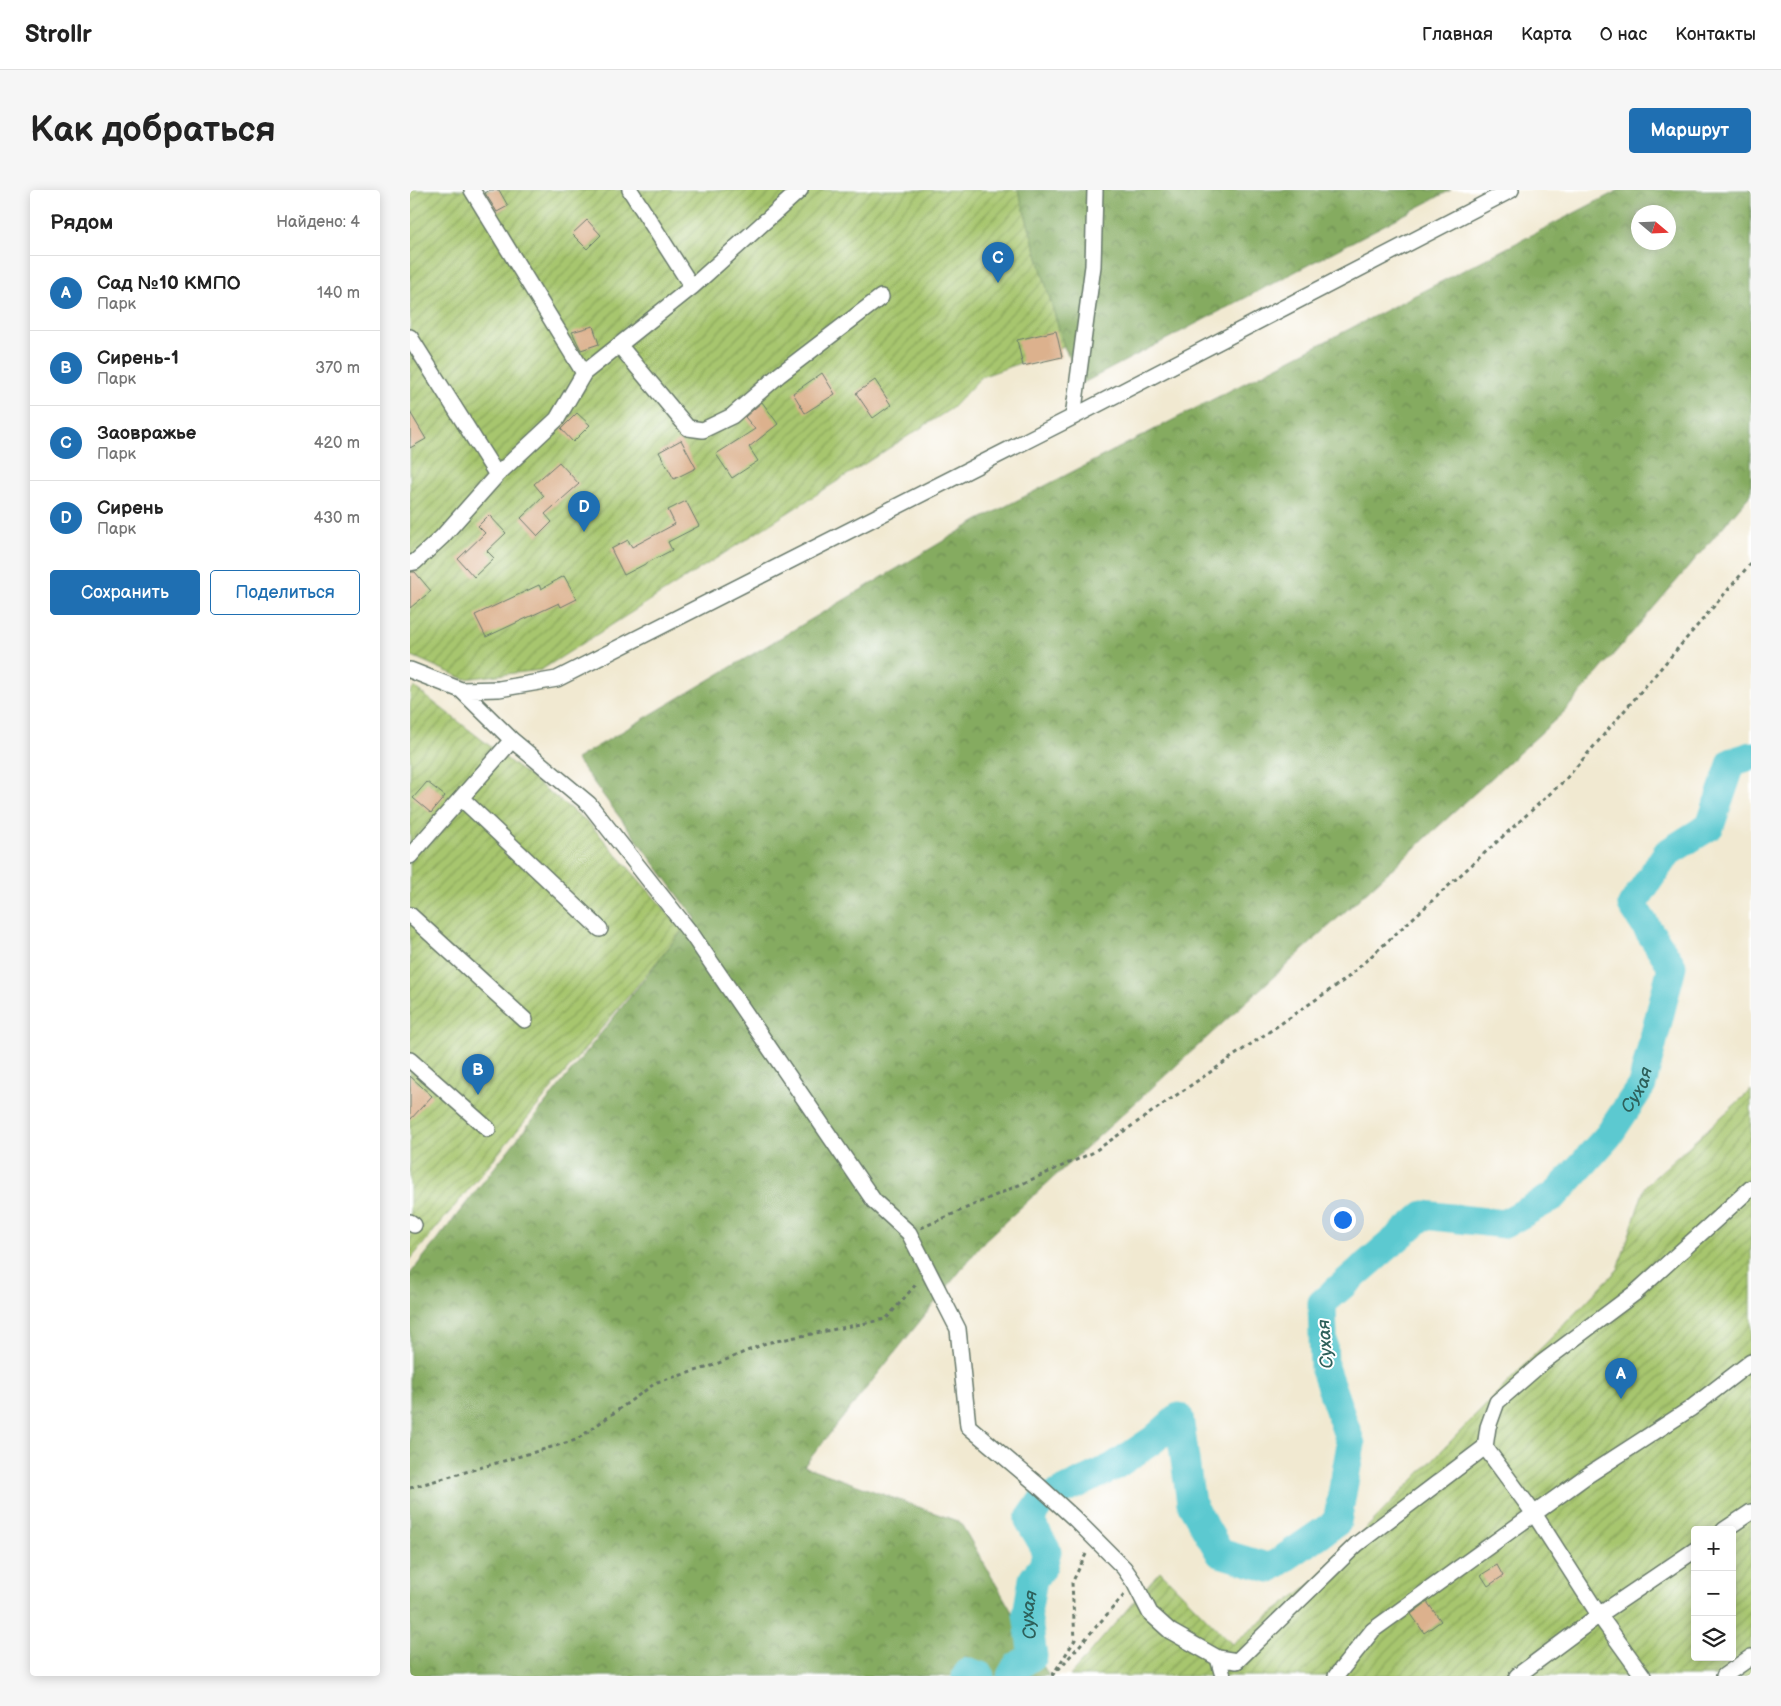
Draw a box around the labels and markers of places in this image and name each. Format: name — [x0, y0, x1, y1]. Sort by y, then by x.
pin: C — [982, 242, 1014, 283]
pin: D — [568, 491, 600, 532]
pin: B — [462, 1054, 494, 1095]
pin: A — [1605, 1358, 1637, 1399]

